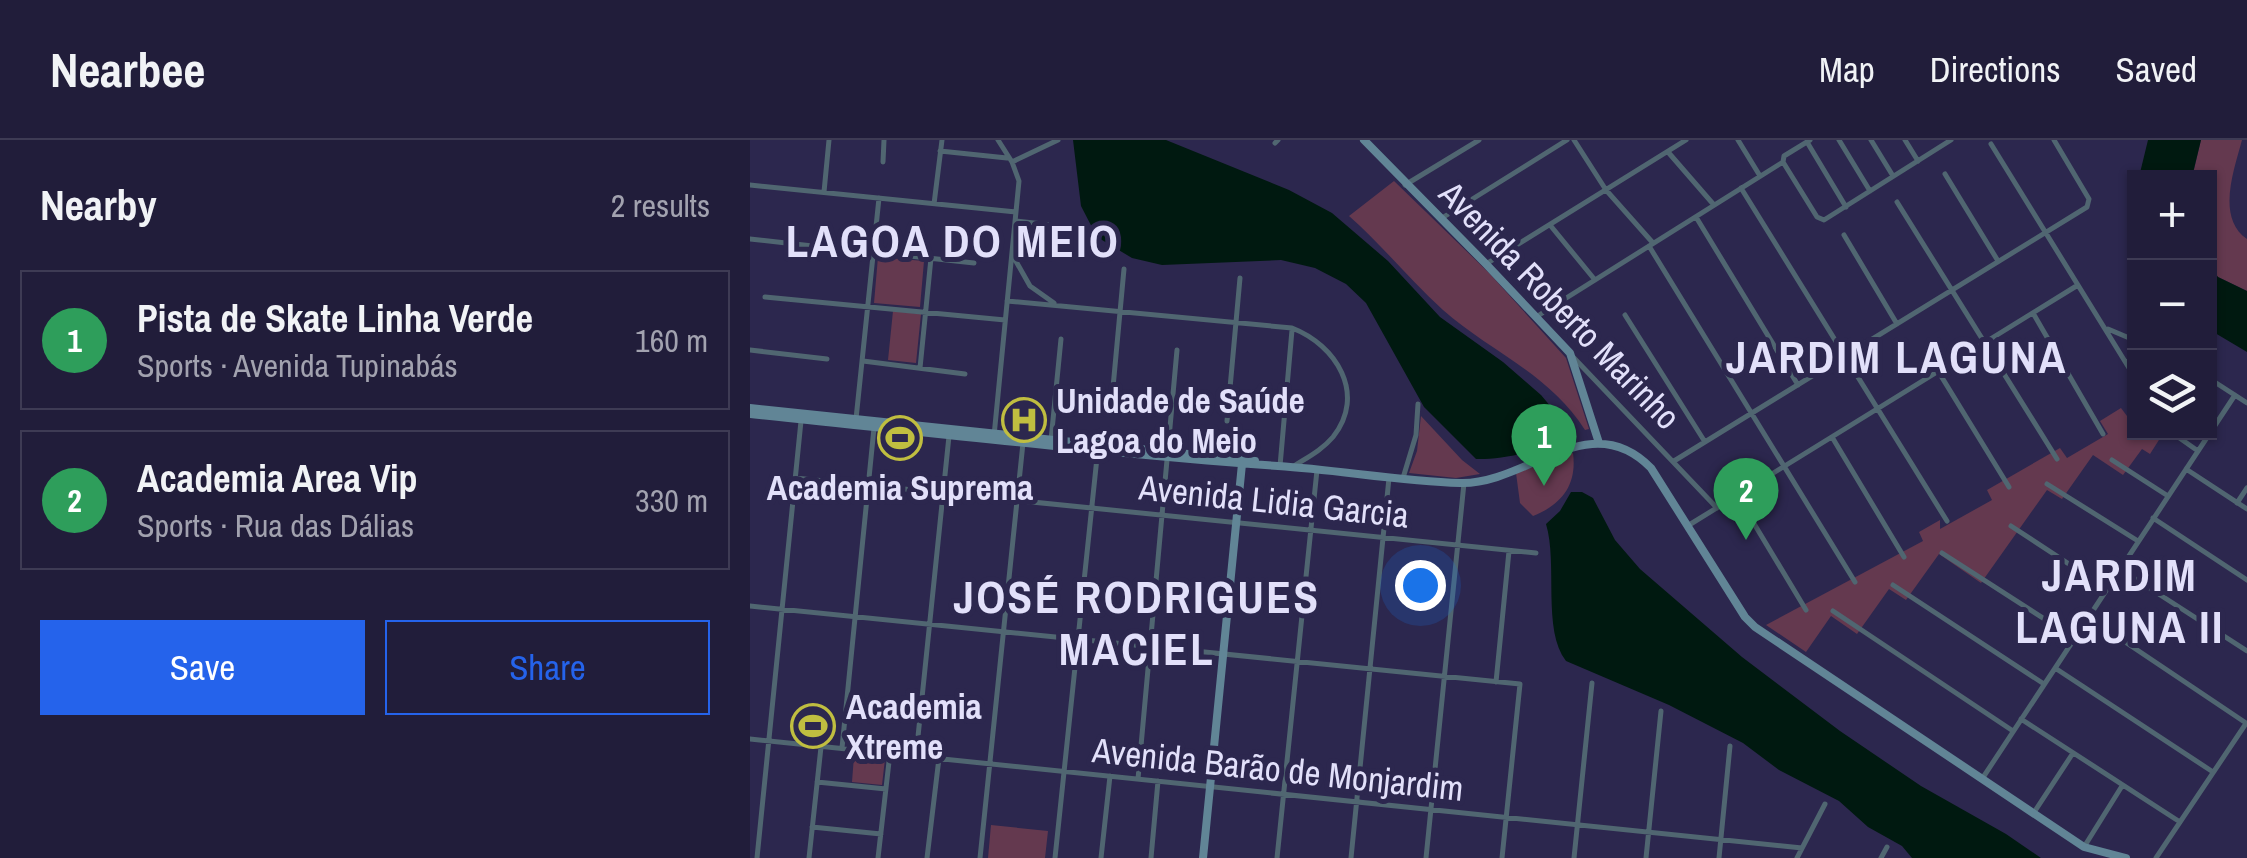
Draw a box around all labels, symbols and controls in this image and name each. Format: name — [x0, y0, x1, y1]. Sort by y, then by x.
text: Nearbee — [50, 37, 205, 102]
text: Map — [1819, 46, 1875, 93]
text: Directions — [1930, 46, 2061, 93]
text: Saved — [2116, 46, 2197, 93]
street label: Avenida Roberto Marinho — [1428, 170, 1691, 439]
map controls — [2127, 170, 2217, 440]
button: + — [2127, 170, 2217, 260]
text: Nearby — [40, 177, 157, 233]
text: 2 results — [611, 184, 710, 227]
district label: LAGOA DO MEIO — [786, 210, 1120, 271]
button: − — [2127, 260, 2217, 350]
text: Pista de Skate Linha Verde — [137, 293, 533, 344]
text: 1 — [67, 319, 82, 362]
text: 160 m — [635, 319, 708, 362]
district label: JARDIM LAGUNA — [1726, 326, 2068, 387]
text: Sports · Avenida Tupinabás — [137, 344, 458, 387]
button: layers — [2127, 350, 2217, 440]
place label: Unidade de Saúde Lagoa do Meio — [1056, 377, 1305, 464]
hospital icon: Unidade de Saúde Lagoa do Meio — [1001, 397, 1047, 443]
pin: 1 — [1512, 404, 1576, 486]
sports icon: Academia Suprema — [877, 415, 923, 461]
text: Academia Area Vip — [137, 453, 418, 504]
pin: 2 — [1714, 458, 1778, 540]
street label: Avenida Lidia Garcia — [1136, 463, 1411, 539]
place label: Academia Suprema — [767, 464, 1033, 511]
text: 2 — [67, 479, 82, 522]
text: 330 m — [635, 479, 708, 522]
text: Sports · Rua das Dálias — [137, 504, 414, 547]
district label: JARDIM LAGUNA II — [2015, 544, 2225, 657]
your location — [1395, 560, 1446, 611]
district label: JOSÉ RODRIGUES MACIEL — [953, 566, 1321, 679]
button: Save — [40, 620, 365, 715]
button: Share — [385, 620, 710, 715]
place label: Academia Xtreme — [846, 683, 982, 770]
sports icon: Academia Xtreme — [790, 703, 836, 749]
street label: Avenida Barão de Monjardim — [1089, 726, 1466, 812]

